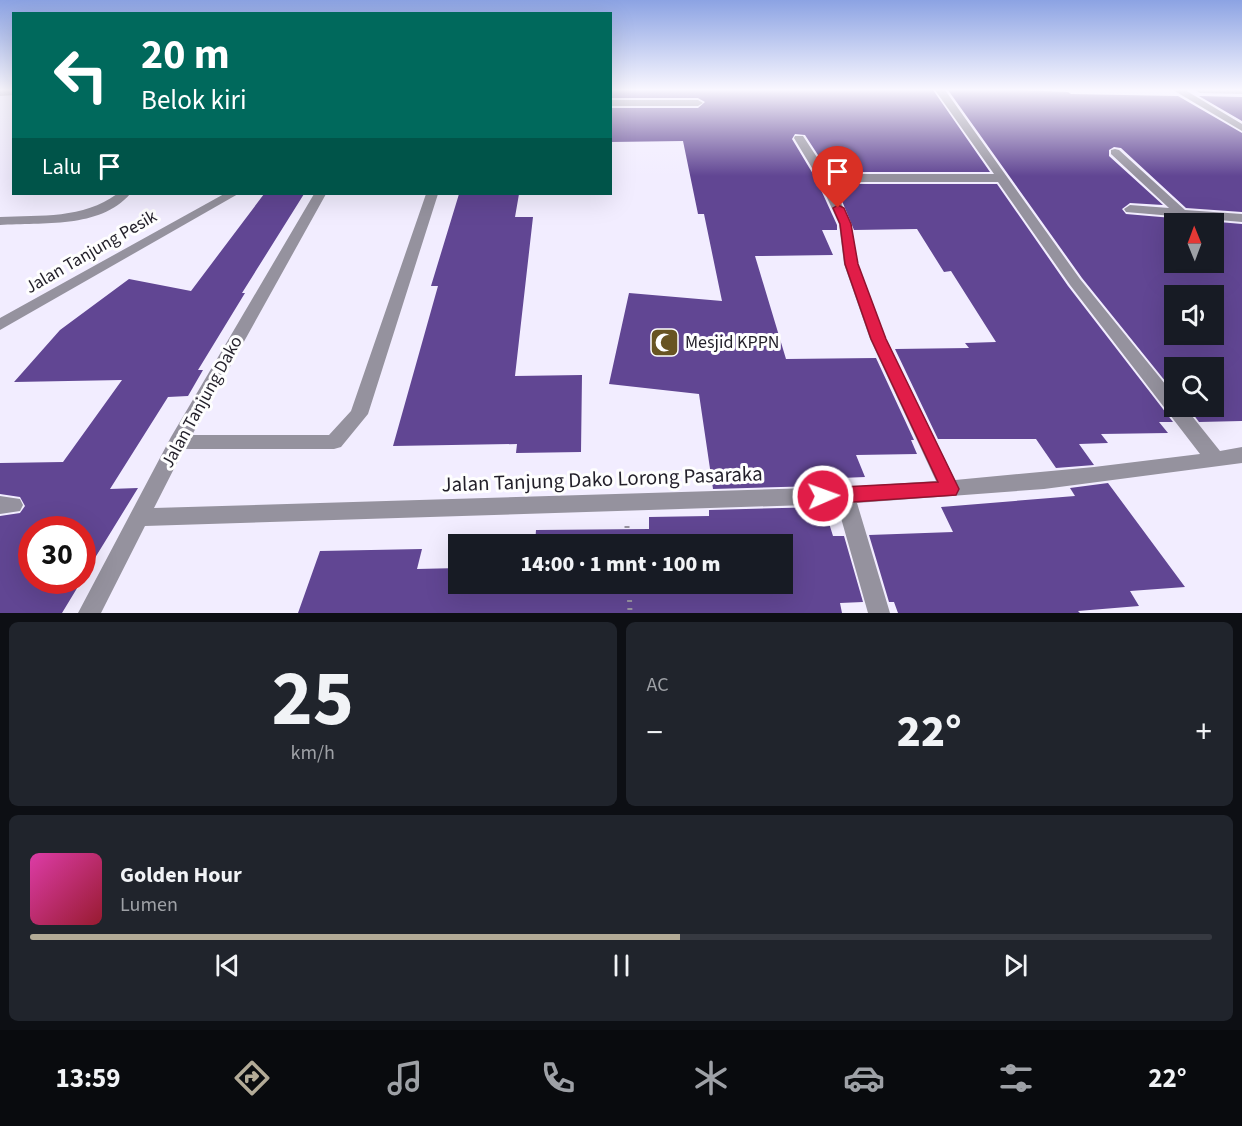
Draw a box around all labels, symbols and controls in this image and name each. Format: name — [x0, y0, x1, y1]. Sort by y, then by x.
text: 20 m — [141, 25, 230, 85]
icon: left — [42, 36, 120, 114]
text: Belok kiri — [141, 81, 247, 120]
pin — [812, 146, 863, 208]
icon: arrive — [93, 150, 126, 183]
text: Lalu — [42, 151, 81, 183]
icon: arrive — [821, 155, 854, 188]
street label: Jalan Tanjung Pesik — [20, 204, 162, 300]
north arrow — [1164, 213, 1224, 273]
map controls — [1164, 213, 1224, 417]
button: sound — [1164, 285, 1224, 345]
mosque icon: Mesjid KPPN — [648, 326, 680, 358]
place label: Mesjid KPPN — [685, 330, 779, 355]
street label: Jalan Tanjung Dako — [155, 332, 249, 472]
button: search — [1164, 357, 1224, 417]
street label: Jalan Tanjung Dako Lorong Pasaraka — [441, 458, 763, 500]
position arrow — [791, 464, 855, 528]
speed limit sign: 30 — [18, 516, 96, 594]
text: 14:00 · 1 mnt · 100 m — [520, 548, 721, 580]
text: 25 — [272, 644, 354, 755]
text: AC — [647, 671, 669, 699]
text: 22° — [897, 700, 962, 764]
text: − — [647, 709, 663, 756]
text: + — [1196, 709, 1212, 756]
text: km/h — [291, 739, 335, 767]
text: Golden Hour — [120, 859, 242, 891]
text: Lumen — [120, 891, 178, 919]
icon: previous — [211, 949, 244, 982]
icon: pause — [605, 949, 638, 982]
icon: next — [999, 949, 1032, 982]
icon: directions — [231, 1057, 273, 1099]
icon: music — [384, 1057, 426, 1099]
icon: phone — [537, 1057, 579, 1099]
icon: climate — [690, 1057, 732, 1099]
icon: car — [843, 1057, 885, 1099]
icon: filters — [995, 1057, 1037, 1099]
text: 13:59 — [55, 1059, 121, 1098]
text: 22° — [1148, 1059, 1187, 1098]

